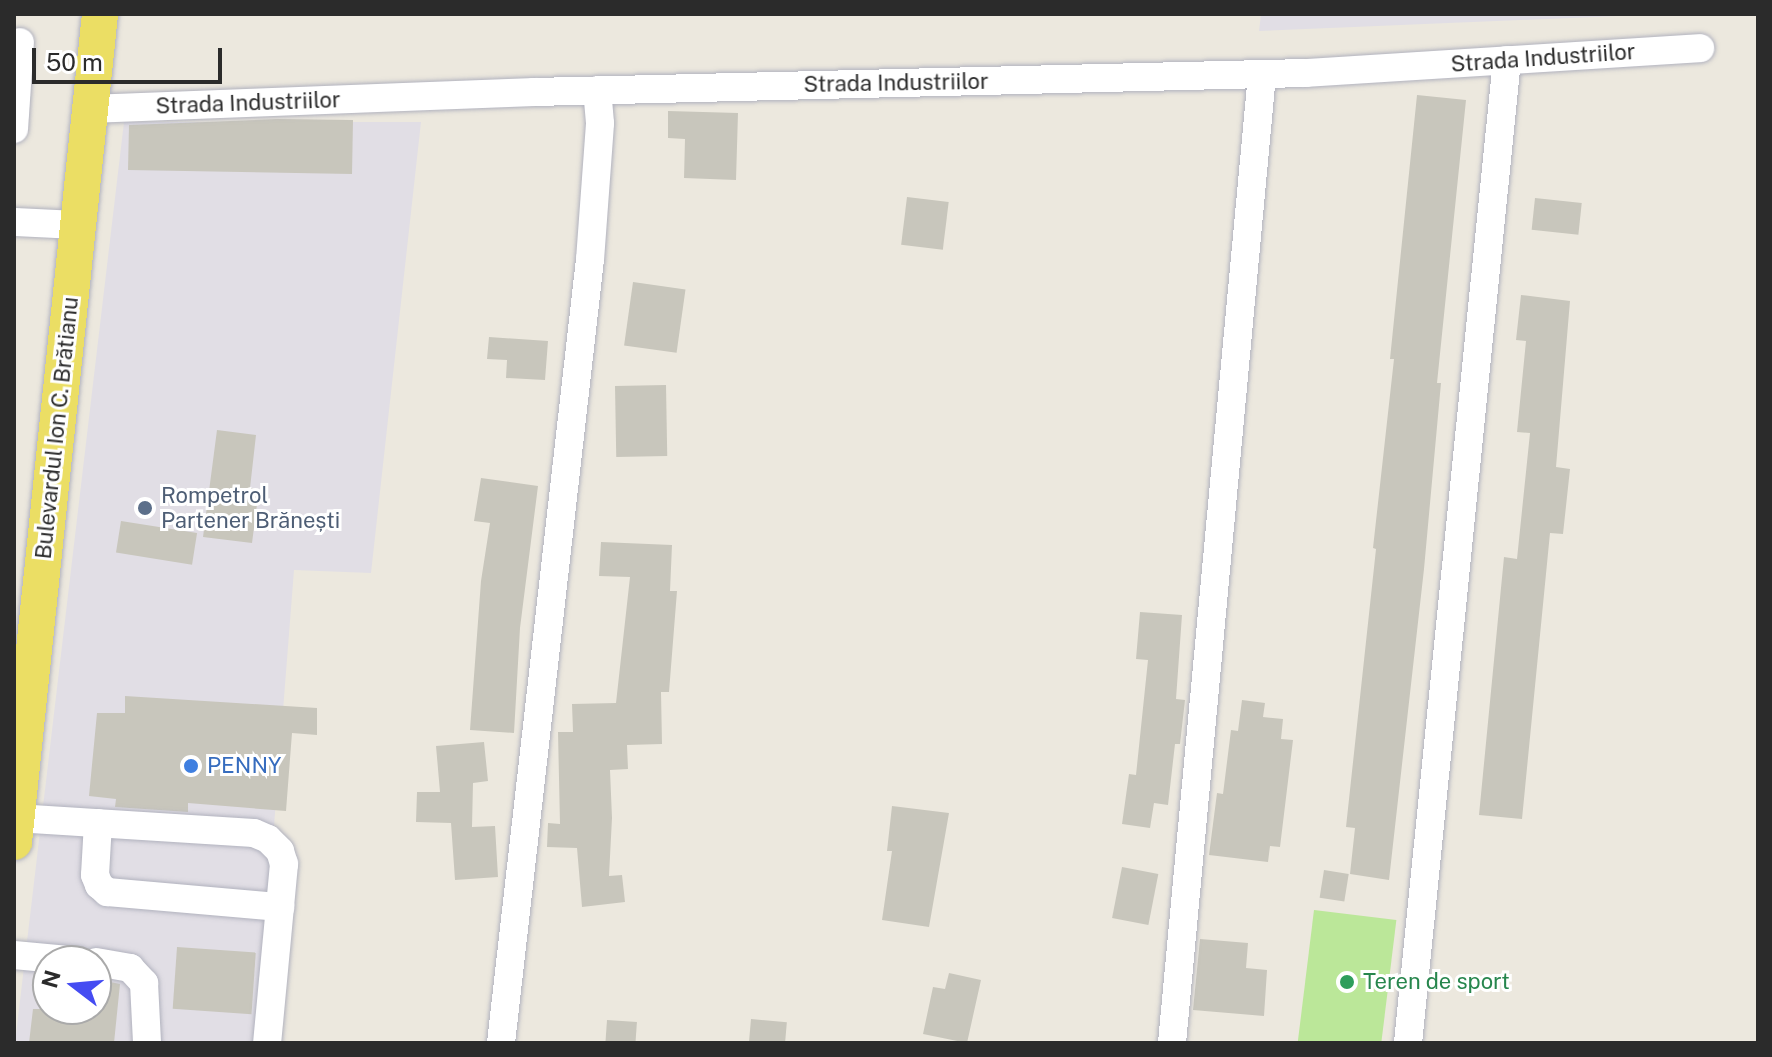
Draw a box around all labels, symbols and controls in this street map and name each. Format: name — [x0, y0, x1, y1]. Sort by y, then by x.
scale bar — [36, 32, 226, 82]
street label: Strada Industriilor — [1450, 38, 1636, 78]
text: 50 m — [46, 48, 103, 76]
street label: Strada Industriilor — [803, 68, 989, 98]
street label: Strada Industriilor — [155, 87, 341, 119]
street label: Bulevardul Ion C. Brătianu — [30, 296, 84, 560]
place label: Rompetrol Partener Brănești — [161, 482, 340, 534]
marker: Rompetrol Partener Brănești — [136, 499, 154, 517]
place label: PENNY — [207, 753, 281, 779]
marker: PENNY — [182, 757, 200, 775]
north arrow — [32, 945, 112, 1025]
text: N — [36, 967, 66, 991]
place label: Teren de sport — [1363, 969, 1510, 995]
marker: Teren de sport — [1338, 973, 1356, 991]

